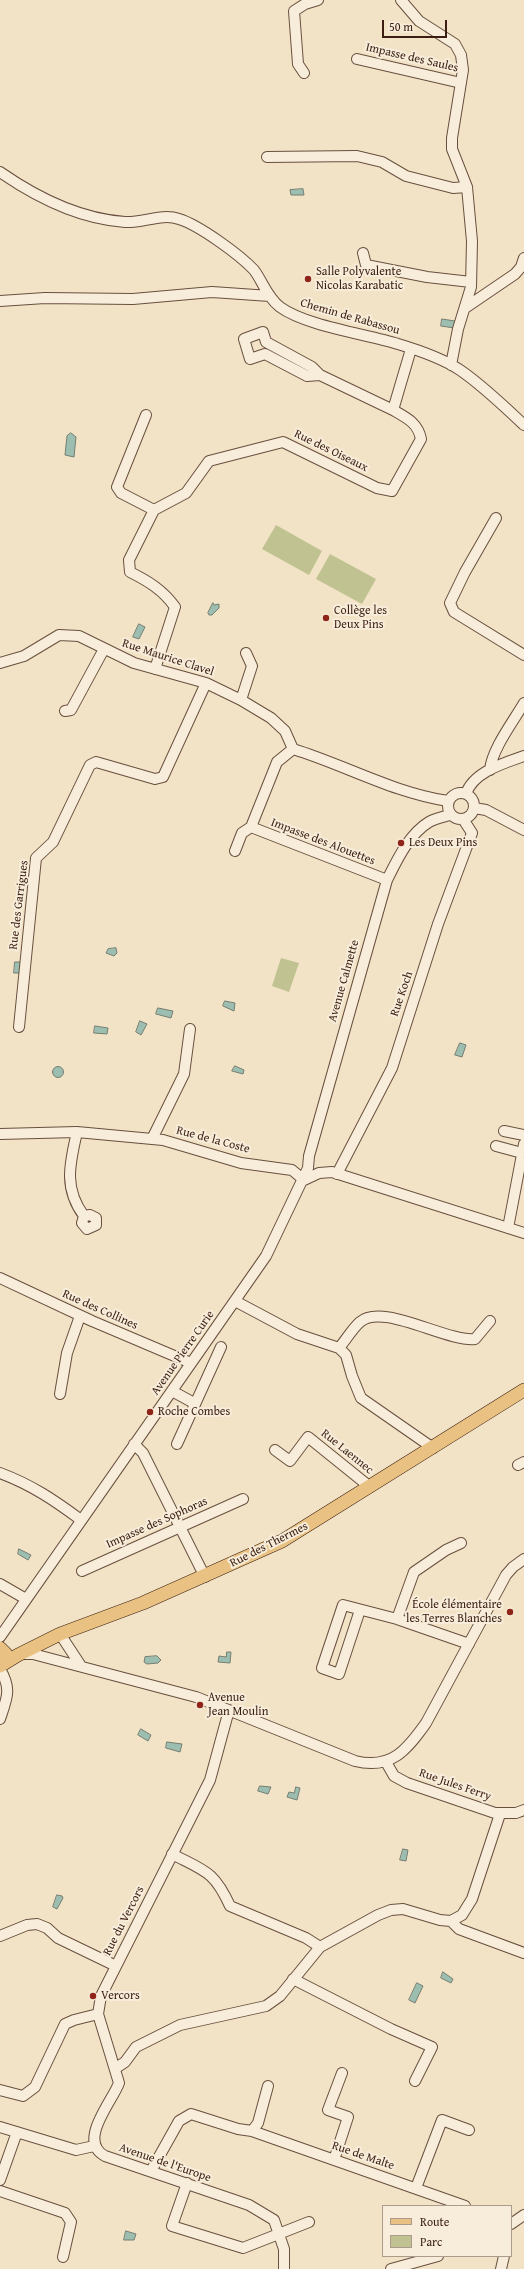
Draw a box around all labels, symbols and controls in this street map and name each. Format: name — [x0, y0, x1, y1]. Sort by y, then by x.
scale bar — [384, 12, 449, 38]
text: 50 m — [389, 18, 413, 35]
street label: Impasse des Saules — [364, 40, 460, 76]
place label: Salle Polyvalente Nicolas Karabatic — [316, 265, 403, 293]
marker: Salle Polyvalente Nicolas Karabatic — [303, 274, 313, 284]
street label: Chemin de Rabassou — [299, 296, 401, 338]
street label: Rue des Oiseaux — [292, 427, 370, 475]
place label: Collège les Deux Pins — [334, 604, 387, 632]
marker: Collège les Deux Pins — [321, 613, 331, 623]
street label: Rue Maurice Clavel — [120, 636, 216, 680]
street label: Impasse des Alouettes — [269, 815, 377, 869]
place label: Les Deux Pins — [409, 836, 477, 850]
marker: Les Deux Pins — [396, 838, 406, 848]
street label: Rue des Garrigues — [6, 859, 32, 951]
street label: Avenue Calmette — [325, 938, 363, 1024]
street label: Rue Koch — [388, 970, 416, 1018]
street label: Rue de la Coste — [175, 1123, 251, 1157]
street label: Rue des Collines — [60, 1287, 140, 1333]
street label: Avenue Pierre Curie — [148, 1308, 218, 1398]
place label: Roche Combes — [158, 1405, 230, 1419]
marker: Roche Combes — [145, 1407, 155, 1417]
street label: Rue Laennec — [318, 1427, 376, 1477]
street label: Impasse des Sophoras — [104, 1494, 210, 1552]
street label: Rue des Thermes — [228, 1519, 310, 1571]
place label: École élémentaire les Terres Blanches — [406, 1598, 502, 1626]
marker: École élémentaire les Terres Blanches — [505, 1607, 515, 1617]
place label: Avenue Jean Moulin — [208, 1691, 268, 1719]
marker: Avenue Jean Moulin — [195, 1700, 205, 1710]
street label: Rue Jules Ferry — [417, 1766, 493, 1804]
street label: Rue du Vercors — [100, 1884, 148, 1958]
place label: Vercors — [101, 1989, 140, 2003]
marker: Vercors — [88, 1991, 98, 2001]
street label: Rue de Malte — [330, 2139, 396, 2173]
street label: Avenue de l'Europe — [117, 2141, 213, 2185]
legend — [382, 2205, 512, 2257]
text: Route — [420, 2213, 449, 2230]
text: Parc — [420, 2233, 442, 2250]

